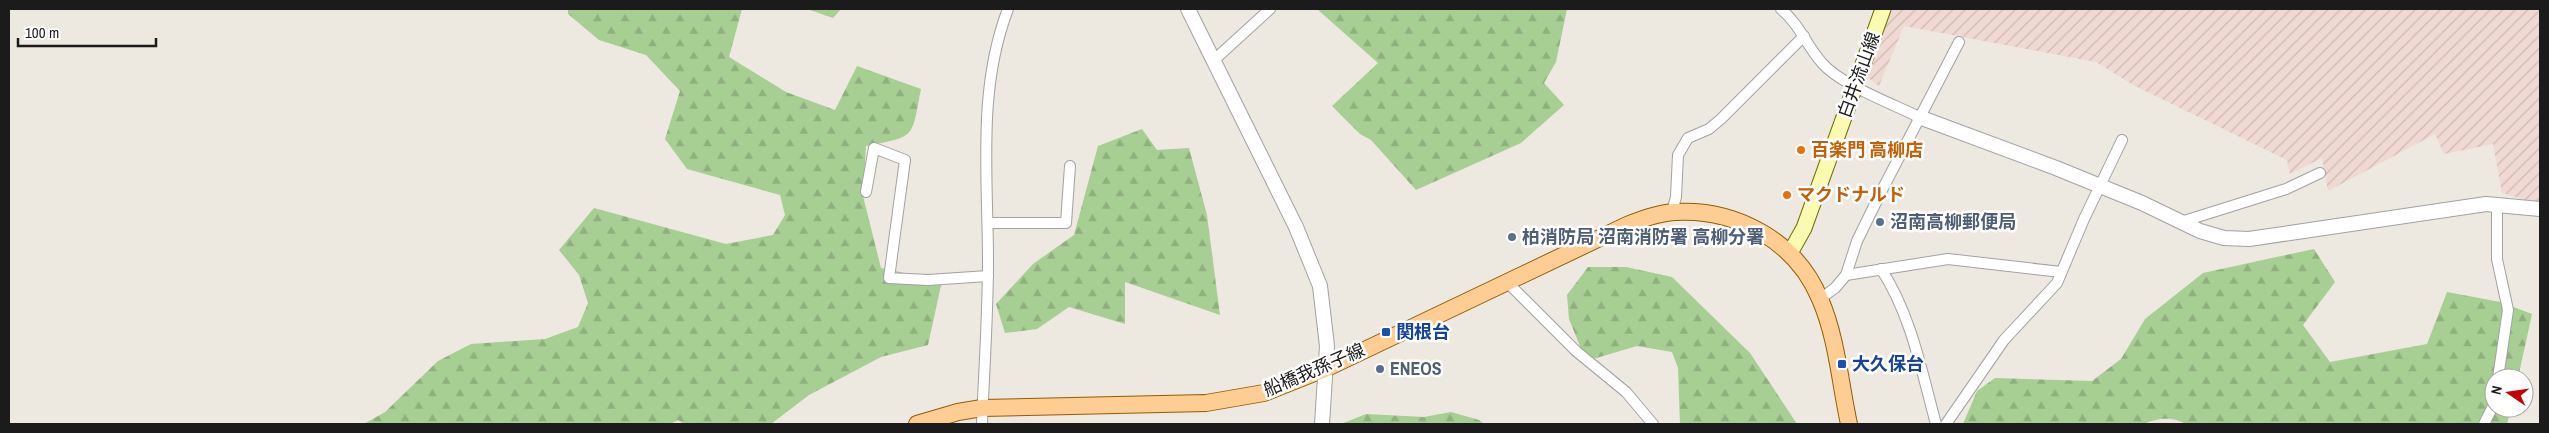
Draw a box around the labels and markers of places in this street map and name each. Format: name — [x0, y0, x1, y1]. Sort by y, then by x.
place label: 百楽門 高柳店 — [1811, 137, 1923, 162]
marker: 百楽門 高柳店 — [1795, 144, 1807, 156]
place label: マクドナルド — [1797, 182, 1905, 207]
marker: マクドナルド — [1781, 189, 1793, 201]
place label: 沼南高柳郵便局 — [1890, 209, 2016, 234]
marker: 沼南高柳郵便局 — [1874, 216, 1886, 228]
place label: 柏消防局 沼南消防署 高柳分署 — [1522, 224, 1764, 249]
marker: 柏消防局 沼南消防署 高柳分署 — [1506, 231, 1518, 243]
place label: 関根台 — [1396, 319, 1450, 344]
marker: 関根台 — [1380, 326, 1392, 338]
place label: 大久保台 — [1852, 351, 1924, 376]
place label: ENEOS — [1390, 356, 1442, 381]
marker: 大久保台 — [1836, 358, 1848, 370]
marker: ENEOS — [1374, 363, 1386, 375]

